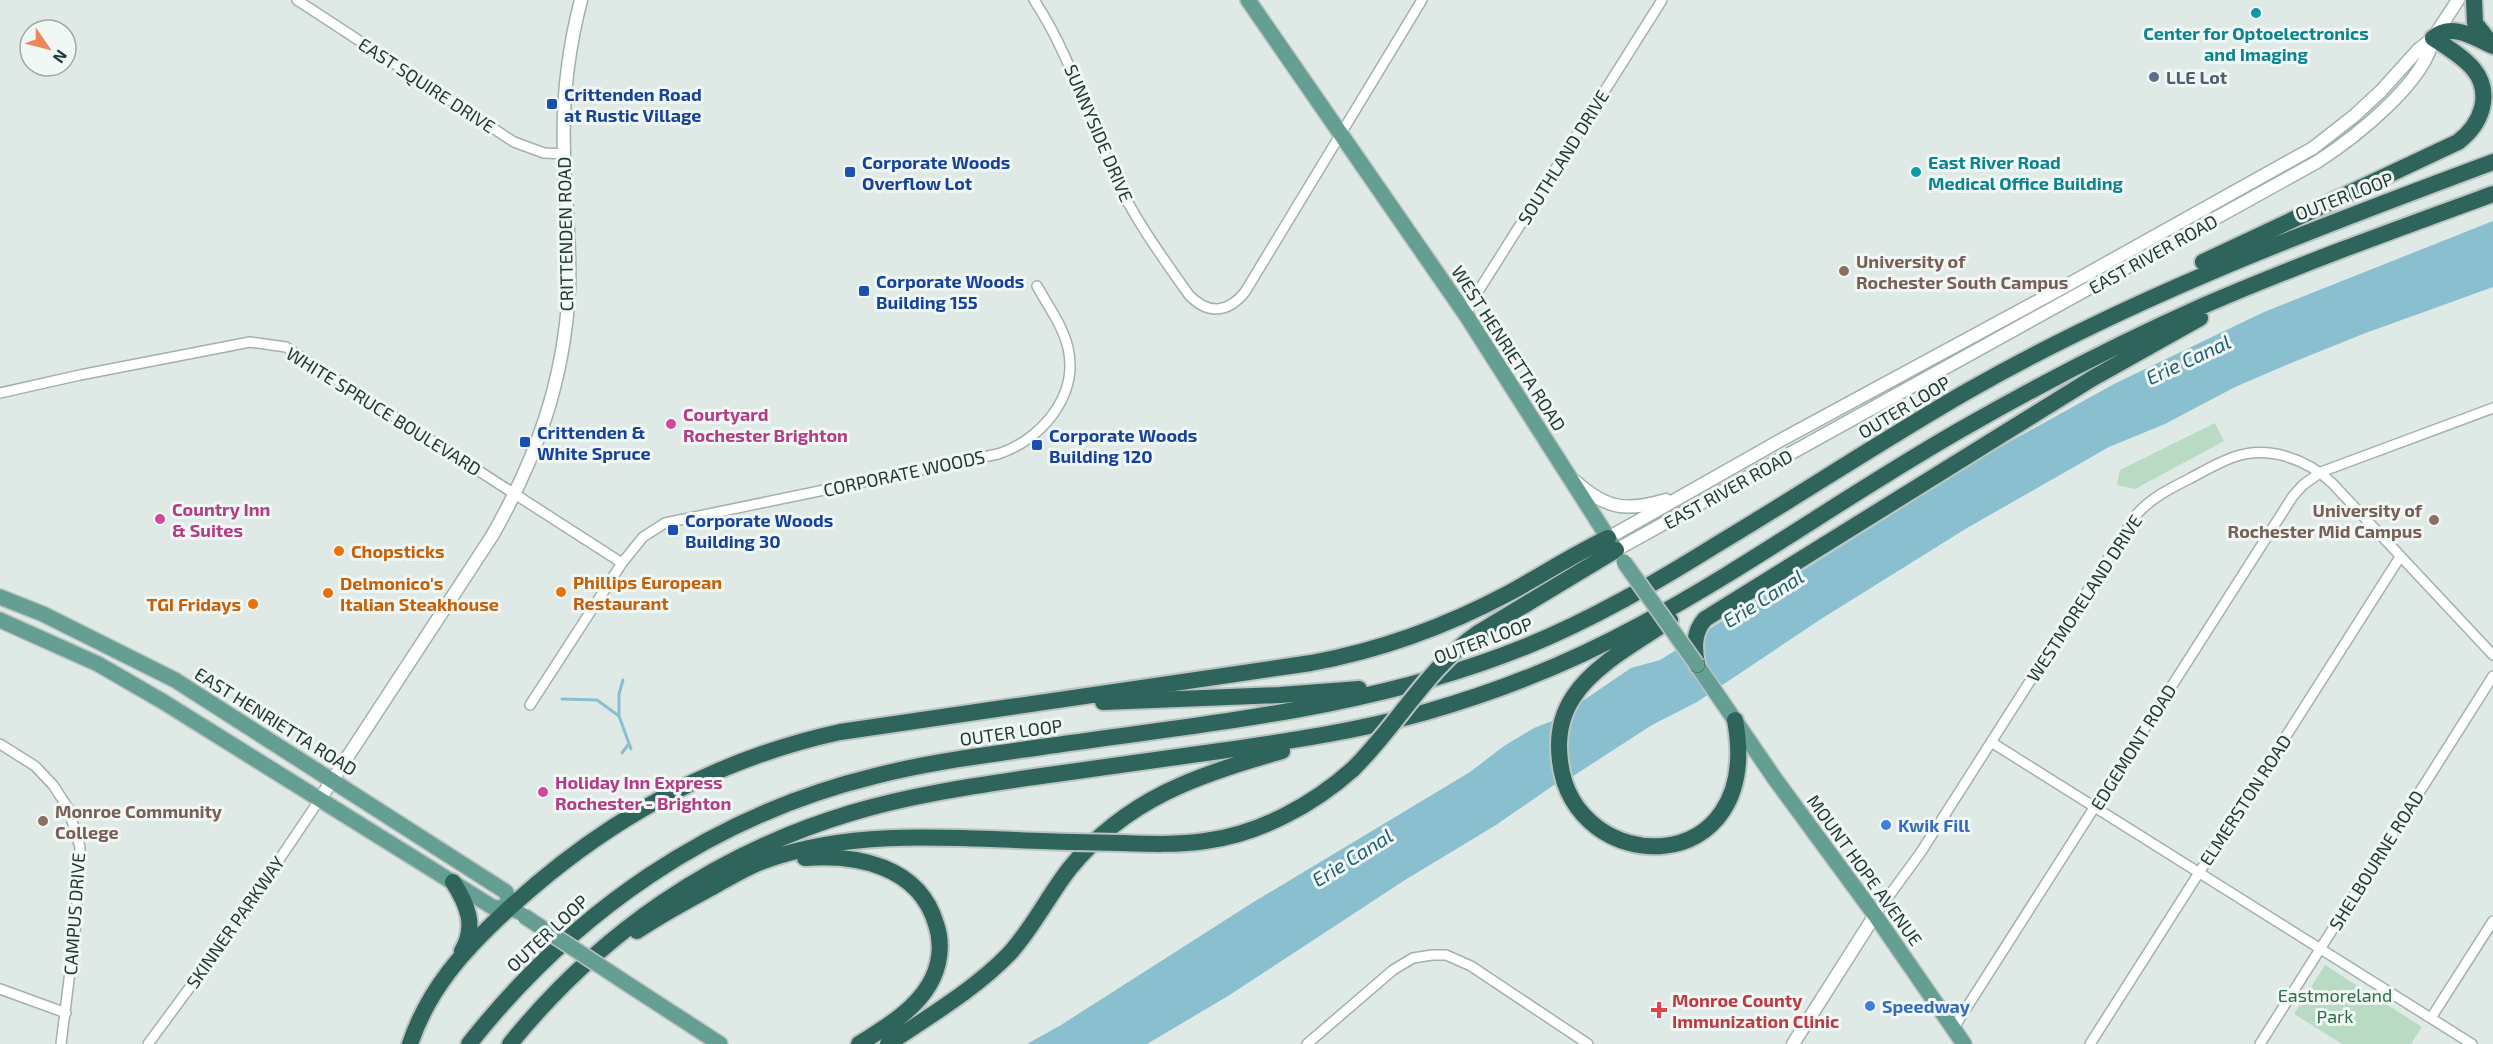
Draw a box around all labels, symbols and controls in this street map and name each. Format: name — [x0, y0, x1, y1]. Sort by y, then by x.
marker: Center for Optoelectronics and Imaging — [2249, 6, 2263, 20]
north arrow — [18, 18, 78, 78]
place label: Center for Optoelectronics and Imaging — [2143, 22, 2369, 65]
street label: EAST SQUIRE DRIVE — [355, 33, 499, 137]
text: N — [50, 47, 72, 67]
street label: SUNNYSIDE DRIVE — [1060, 61, 1138, 205]
place label: LLE Lot — [2166, 66, 2228, 88]
marker: LLE Lot — [2147, 70, 2161, 84]
place label: Crittenden Road at Rustic Village — [564, 83, 702, 126]
street label: SOUTHLAND DRIVE — [1513, 86, 1613, 228]
marker: Crittenden Road at Rustic Village — [545, 97, 559, 111]
place label: Corporate Woods Overflow Lot — [862, 151, 1010, 194]
place label: East River Road Medical Office Building — [1928, 151, 2123, 194]
street label: CRITTENDEN ROAD — [553, 156, 577, 312]
marker: Corporate Woods Overflow Lot — [843, 165, 857, 179]
marker: East River Road Medical Office Building — [1909, 165, 1923, 179]
street label: OUTER LOOP — [2292, 167, 2396, 225]
street label: EAST RIVER ROAD — [2085, 210, 2221, 298]
place label: University of Rochester South Campus — [1856, 250, 2068, 293]
street label: WEST HENRIETTA ROAD — [1447, 261, 1571, 435]
marker: University of Rochester South Campus — [1837, 264, 1851, 278]
place label: Corporate Woods Building 155 — [876, 270, 1024, 313]
marker: Corporate Woods Building 155 — [857, 284, 871, 298]
water label: Erie Canal — [2142, 329, 2234, 389]
street label: WHITE SPRUCE BOULEVARD — [282, 342, 486, 480]
street label: OUTER LOOP — [1854, 371, 1954, 443]
place label: Courtyard Rochester Brighton — [683, 403, 848, 446]
marker: Courtyard Rochester Brighton — [664, 417, 678, 431]
place label: Crittenden & White Spruce — [537, 421, 651, 464]
place label: Corporate Woods Building 120 — [1049, 424, 1197, 467]
marker: Crittenden & White Spruce — [518, 435, 532, 449]
marker: Corporate Woods Building 120 — [1030, 438, 1044, 452]
street label: CORPORATE WOODS — [821, 445, 987, 501]
street label: EAST RIVER ROAD — [1660, 445, 1796, 533]
place label: Country Inn & Suites — [172, 498, 270, 541]
place label: University of Rochester Mid Campus — [2228, 499, 2423, 542]
place label: Corporate Woods Building 30 — [685, 509, 833, 552]
street label: WESTMORELAND DRIVE — [2022, 510, 2146, 686]
marker: Country Inn & Suites — [153, 512, 167, 526]
marker: University of Rochester Mid Campus — [2427, 513, 2441, 527]
marker: Corporate Woods Building 30 — [666, 523, 680, 537]
place label: Chopsticks — [351, 540, 445, 562]
marker: Chopsticks — [332, 544, 346, 558]
water label: Erie Canal — [1718, 564, 1808, 632]
place label: Phillips European Restaurant — [573, 571, 722, 614]
place label: Delmonico's Italian Steakhouse — [340, 572, 499, 615]
marker: Phillips European Restaurant — [554, 585, 568, 599]
marker: Delmonico's Italian Steakhouse — [321, 586, 335, 600]
place label: TGI Fridays — [146, 593, 241, 615]
marker: TGI Fridays — [246, 597, 260, 611]
street label: OUTER LOOP — [1431, 612, 1535, 668]
street label: EAST HENRIETTA ROAD — [191, 662, 361, 780]
street label: EDGEMONT ROAD — [2085, 680, 2181, 814]
street label: OUTER LOOP — [958, 714, 1064, 750]
street label: ELMERSTON ROAD — [2194, 730, 2296, 870]
place label: Holiday Inn Express Rochester - Brighton — [555, 771, 731, 814]
marker: Holiday Inn Express Rochester - Brighton — [536, 785, 550, 799]
street label: SHELBOURNE ROAD — [2324, 786, 2428, 934]
street label: MOUNT HOPE AVENUE — [1803, 790, 1927, 950]
place label: Monroe Community College — [55, 800, 223, 843]
marker: Monroe Community College — [36, 814, 50, 828]
place label: Kwik Fill — [1898, 814, 1970, 836]
marker: Kwik Fill — [1879, 818, 1893, 832]
water label: Erie Canal — [1307, 823, 1397, 891]
street label: SKINNER PARKWAY — [181, 851, 289, 992]
street label: CAMPUS DRIVE — [59, 852, 89, 976]
street label: OUTER LOOP — [502, 890, 592, 976]
park label: Eastmoreland Park — [2278, 984, 2392, 1027]
place label: Monroe County Immunization Clinic — [1672, 989, 1839, 1032]
place label: Speedway — [1882, 995, 1971, 1017]
marker: Speedway — [1863, 999, 1877, 1013]
marker: Monroe County Immunization Clinic — [1650, 1001, 1668, 1019]

